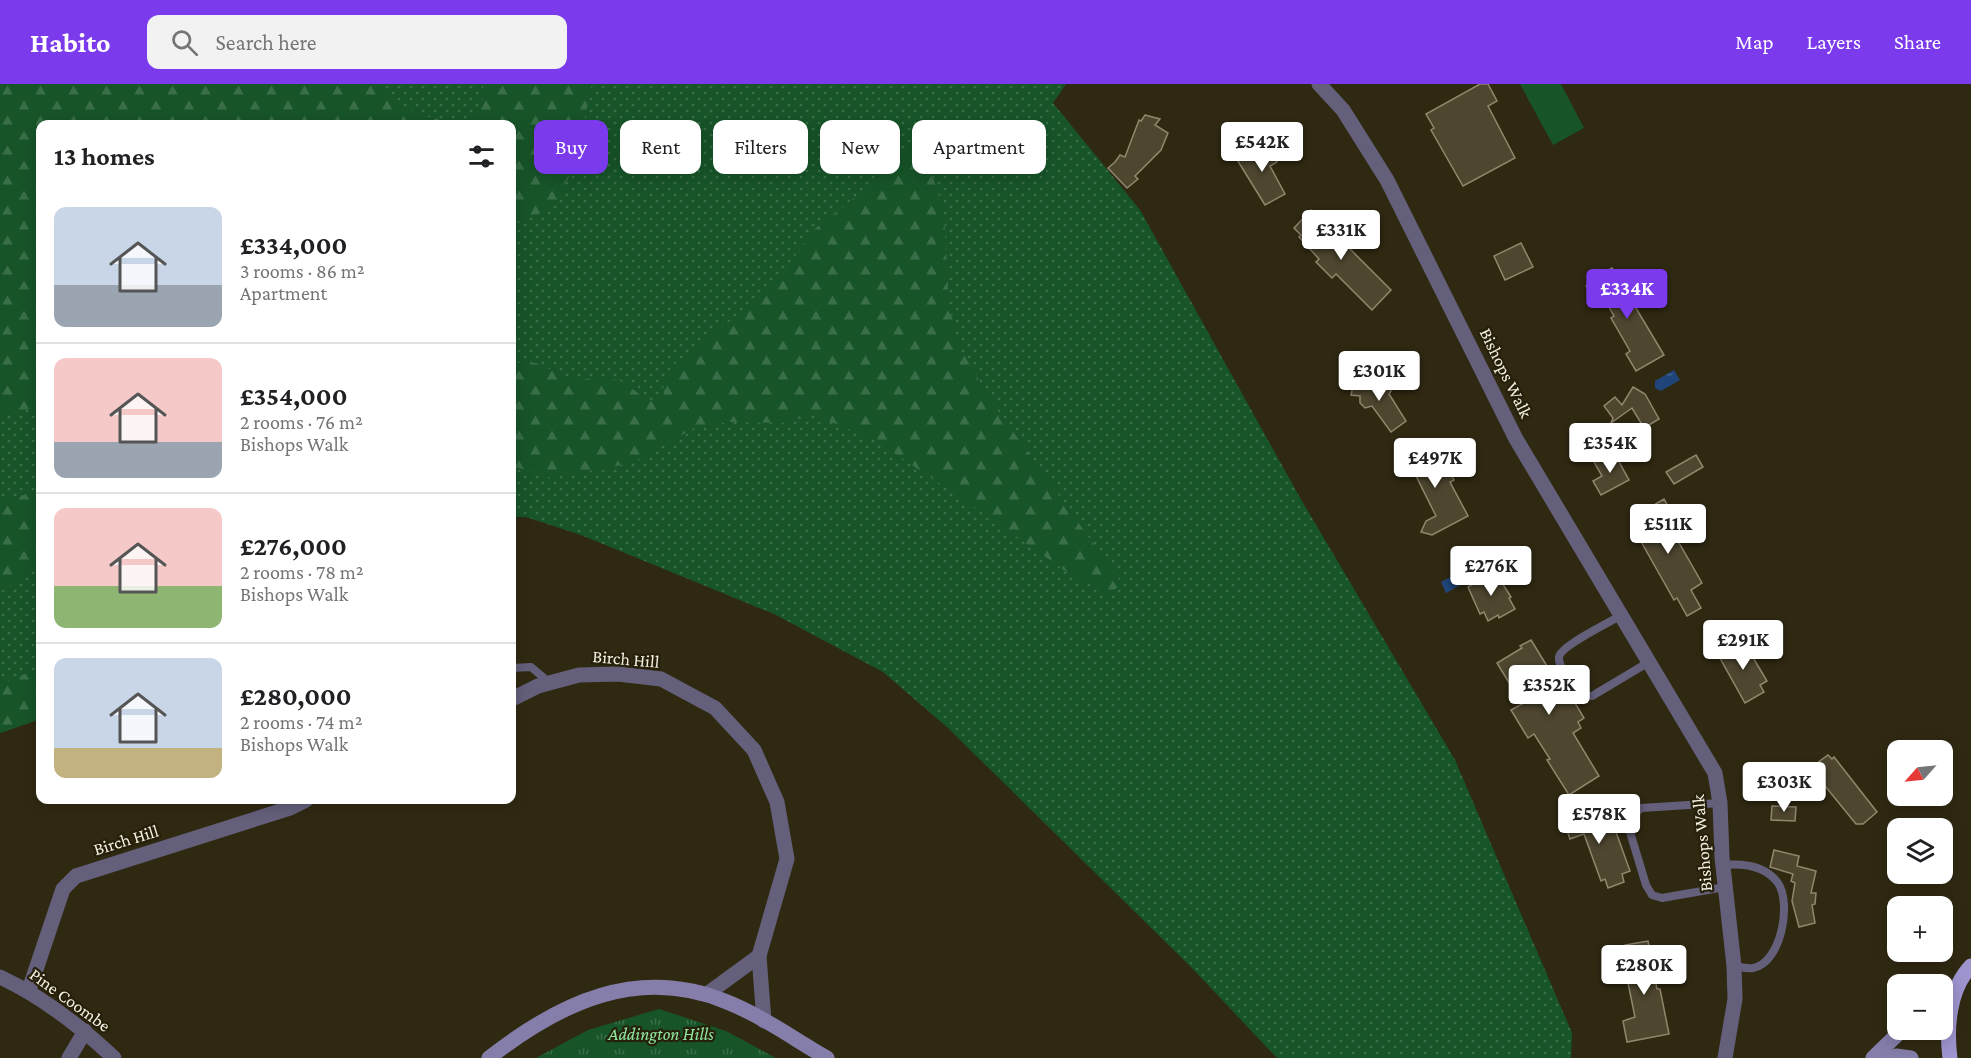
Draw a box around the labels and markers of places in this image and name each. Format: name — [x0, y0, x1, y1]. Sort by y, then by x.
pin: £542K — [1220, 122, 1304, 173]
pin: £331K — [1299, 210, 1383, 261]
pin: £334K — [1585, 269, 1669, 320]
pin: £301K — [1337, 351, 1421, 402]
pin: £354K — [1568, 423, 1652, 474]
pin: £497K — [1393, 438, 1477, 489]
pin: £511K — [1626, 504, 1710, 555]
pin: £276K — [1449, 546, 1533, 597]
pin: £291K — [1701, 620, 1785, 671]
pin: £352K — [1507, 665, 1591, 716]
pin: £303K — [1742, 762, 1826, 813]
pin: £578K — [1557, 794, 1641, 845]
pin: £280K — [1602, 945, 1686, 996]

